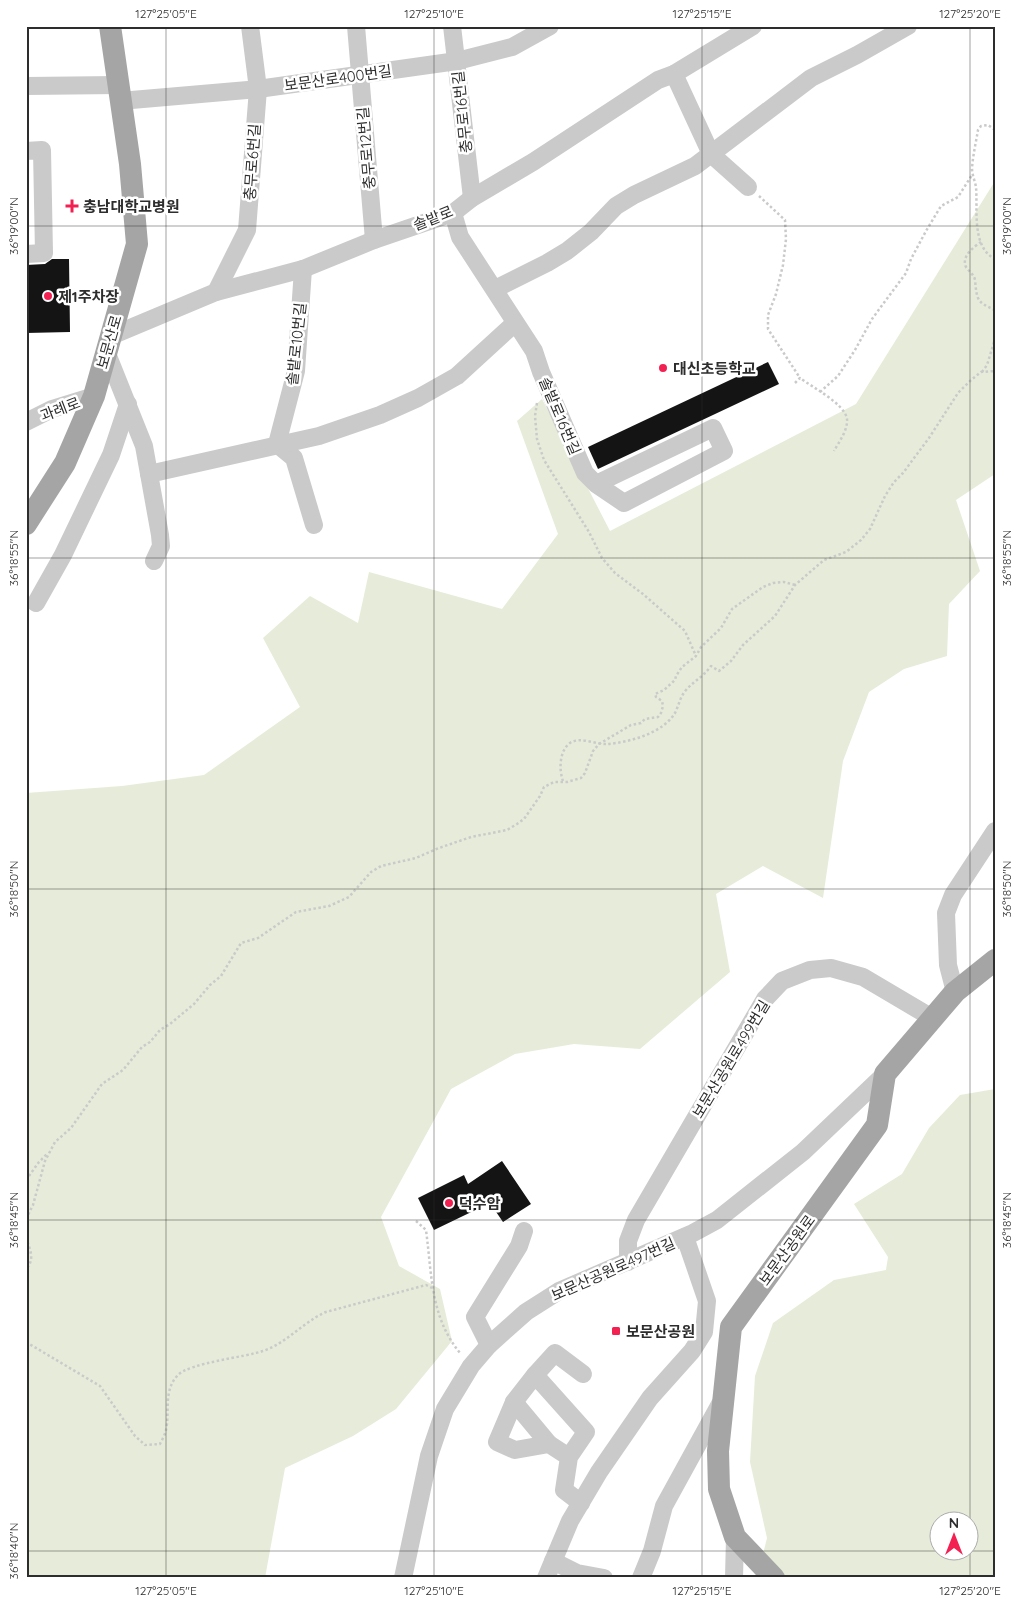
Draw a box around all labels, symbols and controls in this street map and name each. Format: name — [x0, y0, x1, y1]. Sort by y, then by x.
text: 127°25'05"E — [135, 6, 197, 21]
text: 127°25'10"E — [404, 6, 464, 21]
text: 127°25'15"E — [673, 6, 732, 21]
text: 127°25'20"E — [939, 6, 1001, 21]
street label: 보문산로400번길 — [283, 61, 393, 95]
street label: 충무로16번길 — [448, 70, 476, 154]
street label: 충무로12번길 — [353, 106, 379, 190]
street label: 충무로6번길 — [240, 123, 264, 201]
text: 36°19'00"N — [6, 197, 21, 255]
place label: 충남대학교병원 — [83, 197, 180, 216]
text: 36°19'00"N — [999, 197, 1014, 255]
marker: 충남대학교병원 — [65, 199, 79, 213]
street label: 솔밭로 — [410, 201, 456, 235]
place label: 제1주차장 — [58, 287, 119, 306]
marker: 제1주차장 — [42, 290, 54, 302]
street label: 솔밭로10번길 — [282, 301, 310, 387]
street label: 보문산로 — [92, 313, 126, 371]
place label: 대신초등학교 — [673, 359, 756, 378]
marker: 대신초등학교 — [657, 362, 669, 374]
street label: 솔밭로16번길 — [535, 374, 585, 458]
street label: 과례로 — [37, 393, 83, 425]
text: 36°18'55"N — [6, 530, 21, 586]
text: 36°18'55"N — [999, 530, 1014, 586]
text: 36°18'50"N — [6, 861, 21, 917]
text: 36°18'50"N — [999, 861, 1014, 917]
street label: 보문산공원로499번길 — [688, 996, 774, 1122]
text: 36°18'45"N — [6, 1192, 21, 1248]
text: 36°18'45"N — [999, 1192, 1014, 1248]
place label: 덕수암 — [459, 1194, 501, 1213]
marker: 덕수암 — [443, 1197, 455, 1209]
street label: 보문산공원로 — [755, 1211, 819, 1289]
street label: 보문산공원로497번길 — [548, 1233, 678, 1305]
place label: 보문산공원 — [626, 1322, 695, 1341]
marker: 보문산공원 — [610, 1325, 622, 1337]
north arrow — [928, 1512, 978, 1562]
text: N — [949, 1514, 959, 1532]
text: 36°18'40"N — [6, 1523, 21, 1579]
text: 127°25'05"E — [135, 1583, 197, 1598]
text: 127°25'10"E — [404, 1583, 464, 1598]
text: 127°25'15"E — [673, 1583, 732, 1598]
text: 127°25'20"E — [939, 1583, 1001, 1598]

